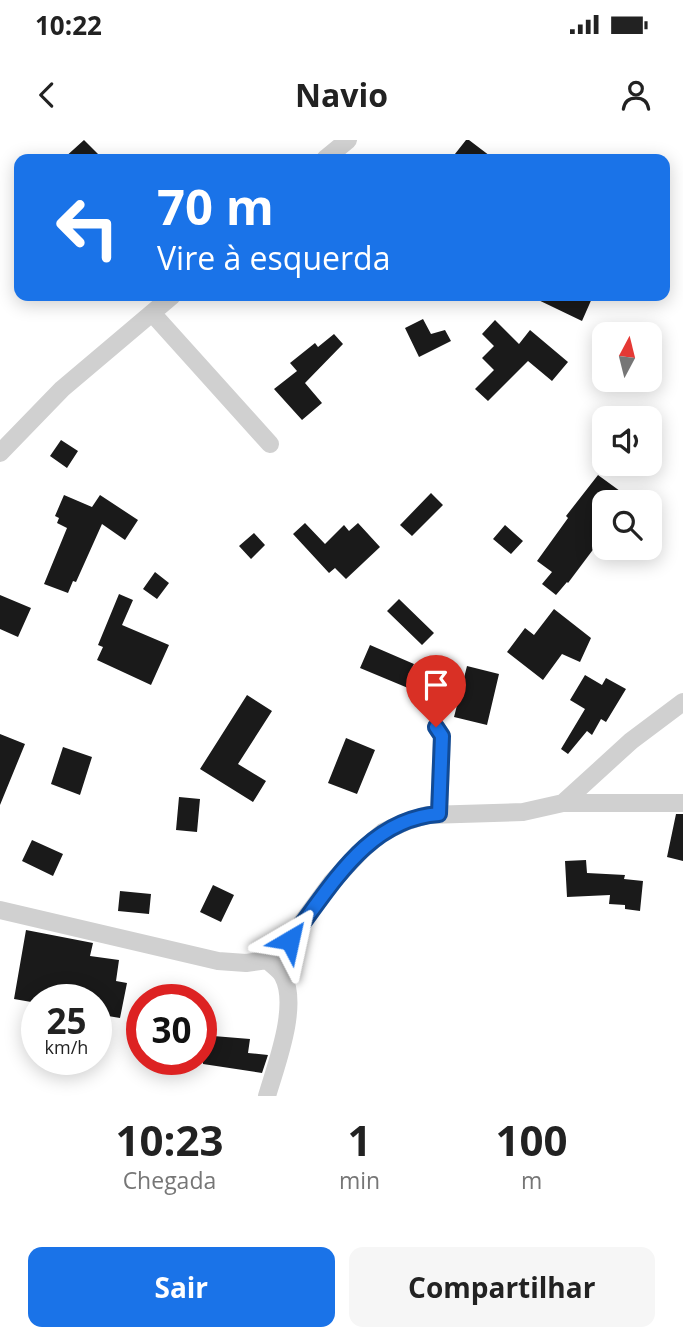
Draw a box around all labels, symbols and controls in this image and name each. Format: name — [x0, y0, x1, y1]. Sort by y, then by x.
text: 10:22 — [35, 7, 102, 43]
text: Navio — [295, 73, 388, 116]
icon: back — [28, 76, 66, 114]
icon: person — [617, 76, 655, 114]
text: 70 m — [157, 173, 274, 239]
icon: left — [42, 182, 133, 273]
text: Vire à esquerda — [157, 236, 390, 279]
north arrow — [592, 322, 662, 392]
map controls — [592, 322, 662, 560]
button: sound — [592, 406, 662, 476]
button: search — [592, 490, 662, 560]
pin — [406, 655, 466, 727]
icon: arrive — [417, 666, 455, 704]
position arrow — [253, 903, 327, 977]
speed limit sign: 30 — [126, 984, 217, 1075]
text: 25 — [46, 997, 87, 1044]
text: km/h — [45, 1035, 88, 1059]
text: 10:23 — [115, 1111, 223, 1168]
text: 1 — [347, 1111, 372, 1168]
text: 100 — [496, 1111, 568, 1168]
text: Chegada — [123, 1164, 216, 1196]
text: min — [339, 1164, 380, 1196]
text: m — [521, 1164, 542, 1196]
button: Sair — [28, 1247, 335, 1327]
button: Compartilhar — [349, 1247, 655, 1327]

